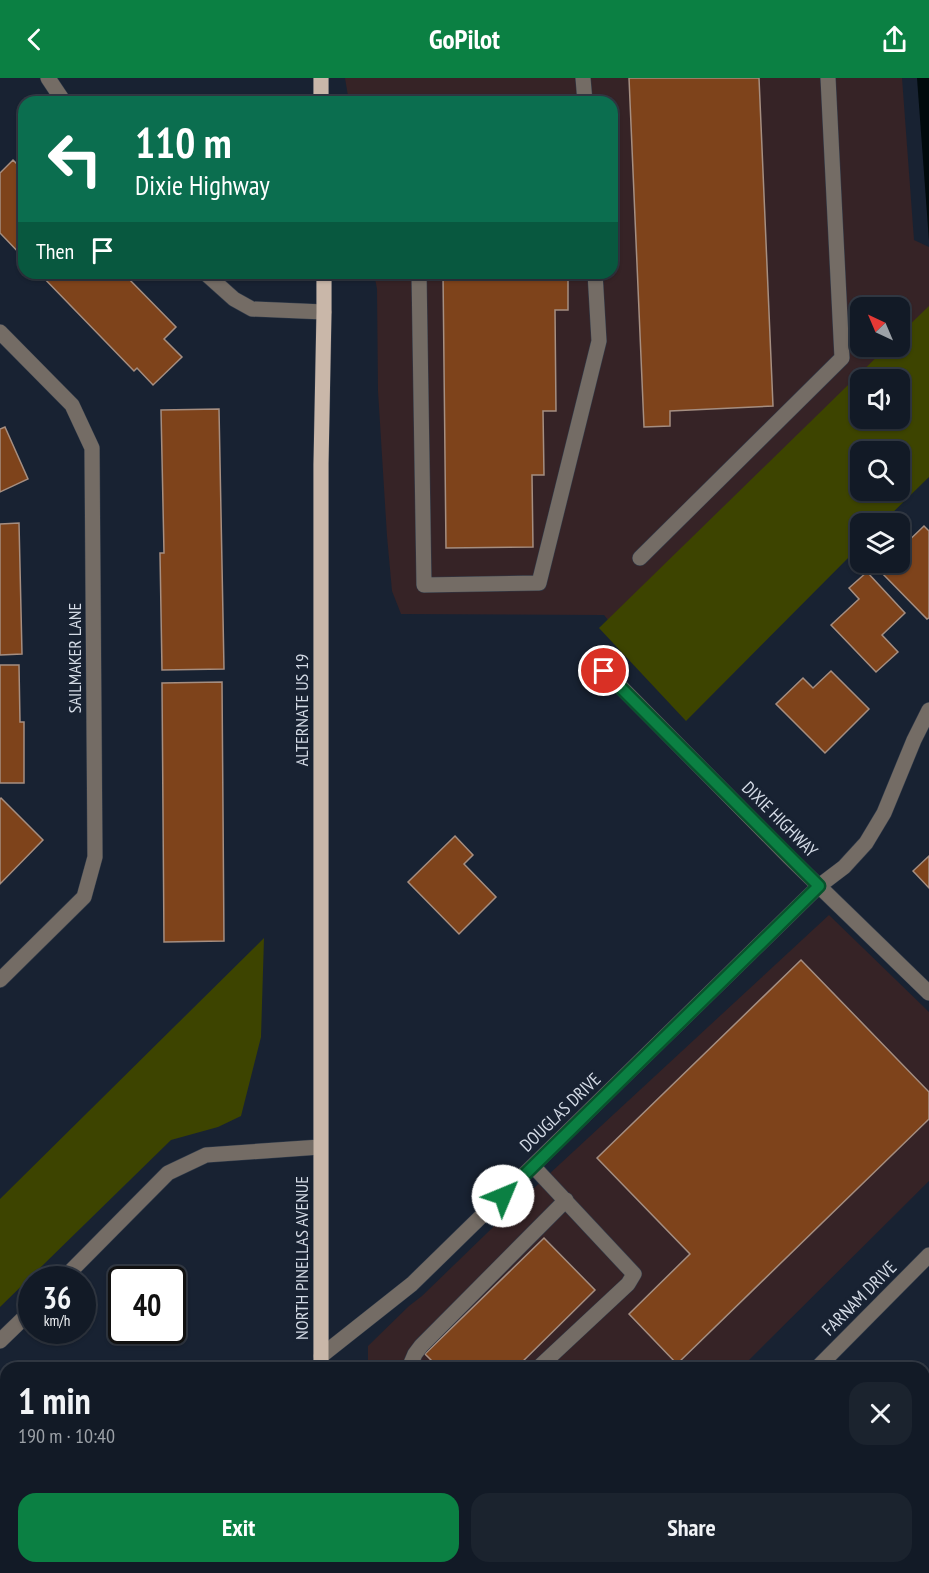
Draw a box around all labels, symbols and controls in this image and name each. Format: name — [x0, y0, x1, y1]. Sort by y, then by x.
text: GoPilot — [429, 22, 500, 56]
icon: back — [18, 23, 51, 56]
icon: share — [878, 23, 911, 56]
text: 110 m — [135, 115, 232, 170]
icon: left — [36, 120, 114, 198]
text: Dixie Highway — [135, 168, 270, 202]
icon: arrive — [86, 234, 119, 267]
text: Then — [36, 237, 74, 265]
north arrow — [850, 297, 910, 357]
map controls — [850, 297, 910, 573]
button: sound — [850, 369, 910, 429]
button: search — [850, 441, 910, 501]
button: layers — [850, 513, 910, 573]
street label: SAILMAKER LANE — [63, 603, 86, 713]
pin — [578, 645, 629, 696]
street label: ALTERNATE US 19 — [290, 654, 313, 766]
icon: arrive — [587, 654, 620, 687]
street label: DIXIE HIGHWAY — [737, 776, 823, 862]
street label: DOUGLAS DRIVE — [515, 1068, 605, 1156]
position arrow — [471, 1164, 535, 1228]
street label: NORTH PINELLAS AVENUE — [290, 1176, 313, 1340]
street label: FARNAM DRIVE — [817, 1256, 901, 1340]
speed limit sign: 40 — [108, 1266, 186, 1344]
text: 36 — [43, 1278, 71, 1317]
text: km/h — [44, 1311, 70, 1330]
text: 1 min — [18, 1377, 91, 1424]
button: close — [849, 1382, 912, 1445]
text: 190 m · 10:40 — [18, 1423, 115, 1449]
button: Exit — [18, 1493, 459, 1562]
button: Share — [471, 1493, 912, 1562]

